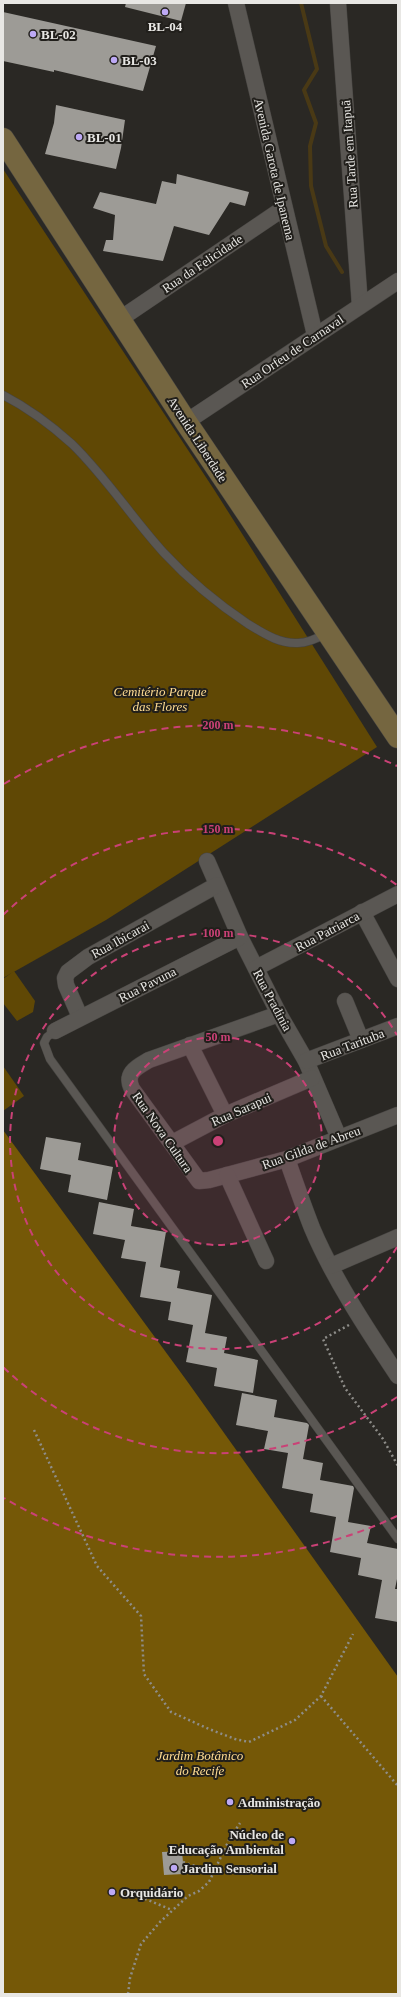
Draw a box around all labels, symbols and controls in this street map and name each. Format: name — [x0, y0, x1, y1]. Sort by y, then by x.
marker: BL-04 — [160, 7, 170, 17]
place label: BL-04 — [148, 19, 183, 34]
place label: BL-02 — [41, 27, 76, 42]
marker: BL-02 — [28, 29, 38, 39]
place label: BL-03 — [122, 53, 157, 68]
marker: BL-03 — [109, 55, 119, 65]
street label: Avenida Garota de Ipanema — [251, 97, 298, 242]
street label: Rua Tarde em Itapuã — [338, 99, 361, 208]
place label: BL-01 — [87, 130, 122, 145]
marker: BL-01 — [74, 132, 84, 142]
street label: Rua da Felicidade — [159, 231, 246, 296]
street label: Rua Orfeu de Carnaval — [238, 311, 347, 391]
street label: Avenida Liberdade — [164, 394, 231, 485]
park label: Cemitério Parque das Flores — [113, 684, 207, 714]
text: 200 m — [203, 718, 234, 732]
text: 150 m — [203, 822, 234, 836]
street label: Rua Patriarca — [293, 908, 362, 955]
street label: Rua Ibicarai — [89, 917, 152, 961]
text: 100 m — [203, 926, 234, 940]
street label: Rua Pavuna — [116, 963, 179, 1005]
street label: Rua Pradinia — [250, 967, 295, 1034]
street label: Rua Tarituba — [318, 1025, 386, 1063]
text: 50 m — [206, 1030, 231, 1044]
street label: Rua Nova Cultura — [129, 1089, 196, 1176]
street label: Rua Sarapui — [209, 1089, 274, 1129]
street label: Rua Gilda de Abreu — [260, 1123, 363, 1172]
centre of rings — [211, 1134, 225, 1148]
park label: Jardim Botânico do Recife — [157, 1748, 244, 1778]
place label: Administração — [238, 1795, 320, 1810]
marker: Administração — [225, 1797, 235, 1807]
place label: Núcleo de Educação Ambiental — [169, 1827, 284, 1857]
marker: Núcleo de Educação Ambiental — [287, 1836, 297, 1846]
place label: Jardim Sensorial — [182, 1861, 277, 1876]
marker: Jardim Sensorial — [169, 1863, 179, 1873]
place label: Orquidário — [120, 1885, 183, 1900]
marker: Orquidário — [107, 1887, 117, 1897]

